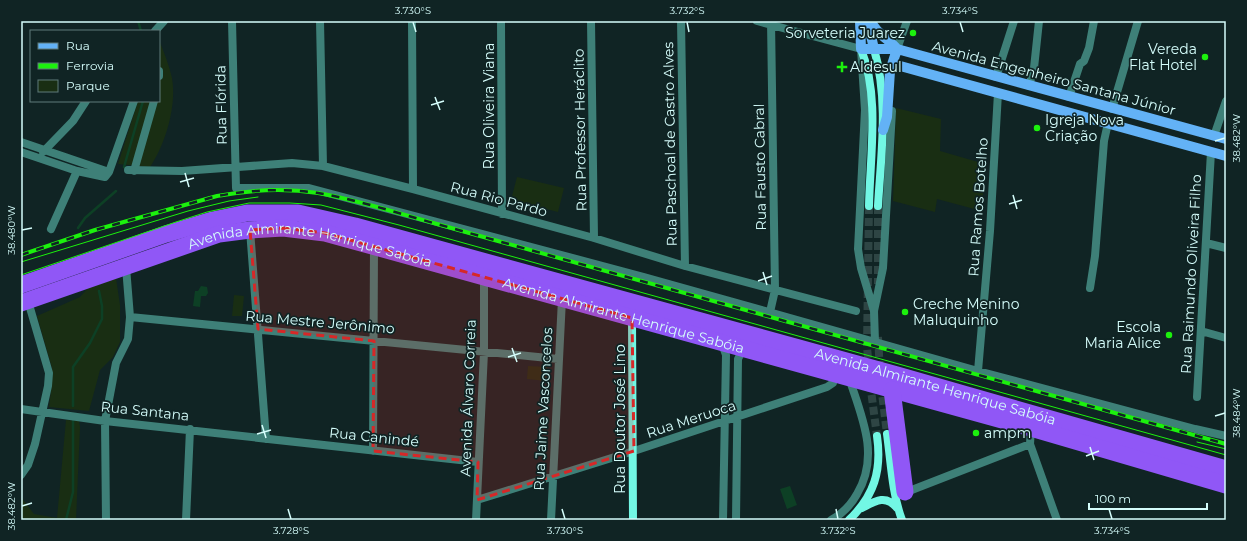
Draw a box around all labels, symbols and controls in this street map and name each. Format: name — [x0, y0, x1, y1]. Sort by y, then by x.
text: 3.730°S — [395, 4, 431, 17]
text: 3.732°S — [669, 4, 705, 17]
text: 3.734°S — [942, 4, 978, 17]
place label: Sorveteria Juarez — [785, 24, 905, 42]
marker: Sorveteria Juarez — [908, 28, 918, 38]
legend — [30, 30, 160, 102]
street label: Avenida Engenheiro Santana Júnior — [930, 37, 1178, 119]
text: Rua — [66, 38, 90, 53]
place label: Vereda Flat Hotel — [1129, 40, 1197, 74]
street label: Rua Paschoal de Castro Alves — [659, 41, 681, 246]
street label: Rua Oliveira Viana — [480, 43, 498, 169]
street label: Rua Professor Heráclito — [570, 48, 590, 212]
marker: Vereda Flat Hotel — [1200, 52, 1210, 62]
text: Ferrovia — [66, 58, 114, 73]
place label: Aldesul — [850, 58, 902, 76]
marker: Aldesul — [837, 62, 847, 72]
street label: Rua Flórida — [211, 65, 231, 145]
text: Parque — [66, 78, 110, 93]
street label: Rua Fausto Cabral — [750, 103, 770, 231]
place label: Igreja Nova Criação — [1045, 111, 1124, 145]
text: 38.482°W — [1230, 114, 1243, 162]
marker: Igreja Nova Criação — [1032, 123, 1042, 133]
street label: Rua Ramos Botelho — [964, 137, 992, 277]
street label: Rua Raimundo Oliveira Filho — [1177, 174, 1205, 374]
street label: Rua Rio Pardo — [449, 177, 550, 221]
text: 38.480°W — [5, 205, 18, 255]
street label: Avenida Almirante Henrique Sabóia — [185, 219, 434, 271]
street label: Avenida Almirante Henrique Sabóia — [501, 274, 746, 357]
place label: Creche Menino Maluquinho — [913, 295, 1020, 329]
street label: Rua Mestre Jerônimo — [245, 307, 396, 338]
marker: Creche Menino Maluquinho — [900, 307, 910, 317]
place label: Escola Maria Alice — [1084, 318, 1161, 352]
street label: Avenida Álvaro Correia — [456, 319, 480, 477]
street label: Rua Jaime Vasconcelos — [530, 327, 556, 491]
marker: Escola Maria Alice — [1164, 330, 1174, 340]
street label: Rua Doutor José Lino — [611, 344, 629, 494]
street label: Avenida Almirante Henrique Sabóia — [813, 344, 1058, 429]
text: 38.484°W — [1230, 388, 1243, 438]
street label: Rua Meruoca — [644, 396, 738, 442]
street label: Rua Santana — [100, 397, 190, 425]
street label: Rua Canindé — [328, 423, 420, 451]
place label: ampm — [984, 424, 1031, 442]
marker: ampm — [971, 428, 981, 438]
text: 38.482°W — [5, 482, 18, 530]
scale bar — [1089, 485, 1207, 511]
text: 100 m — [1095, 491, 1131, 506]
text: 3.728°S — [273, 524, 309, 537]
text: 3.730°S — [547, 524, 583, 537]
text: 3.732°S — [820, 524, 856, 537]
text: 3.734°S — [1094, 524, 1130, 537]

